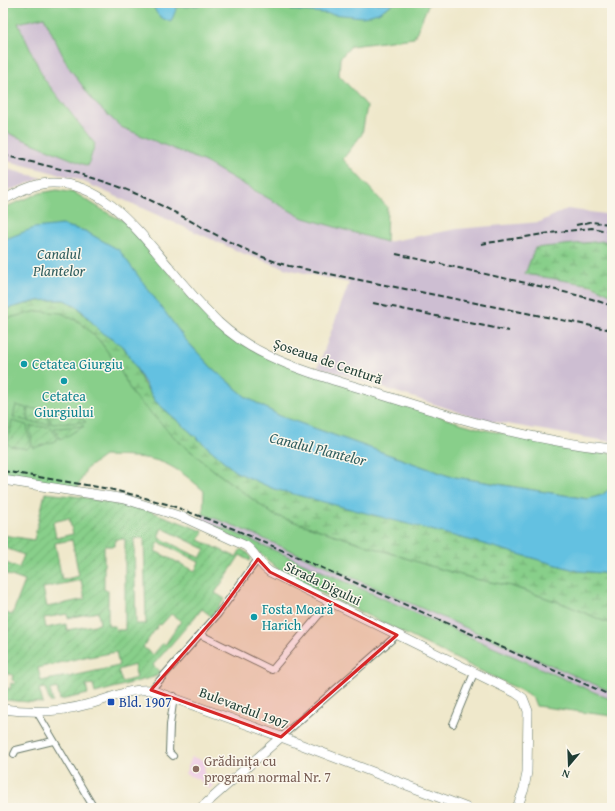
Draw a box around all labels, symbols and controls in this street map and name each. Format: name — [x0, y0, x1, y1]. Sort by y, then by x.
water label: Canalul Plantelor — [32, 243, 85, 281]
street label: Șoseaua de Centură — [271, 333, 386, 389]
place label: Cetatea Giurgiu — [32, 354, 123, 374]
marker: Cetatea Giurgiu — [19, 359, 29, 369]
marker: Cetatea Giurgiului — [59, 376, 69, 386]
place label: Cetatea Giurgiului — [34, 386, 94, 422]
water label: Canalul Plantelor — [268, 426, 369, 471]
street label: Strada Digului — [281, 556, 365, 610]
place label: Fosta Moară Harich — [262, 599, 334, 635]
marker: Fosta Moară Harich — [249, 612, 259, 622]
street label: Bulevardul 1907 — [197, 682, 292, 734]
place label: Bld. 1907 — [119, 692, 172, 712]
marker: Bld. 1907 — [106, 697, 116, 707]
north arrow — [549, 745, 589, 785]
place label: Grădinița cu program normal Nr. 7 — [204, 751, 331, 787]
marker: Grădinița cu program normal Nr. 7 — [191, 764, 201, 774]
text: N — [559, 765, 572, 783]

